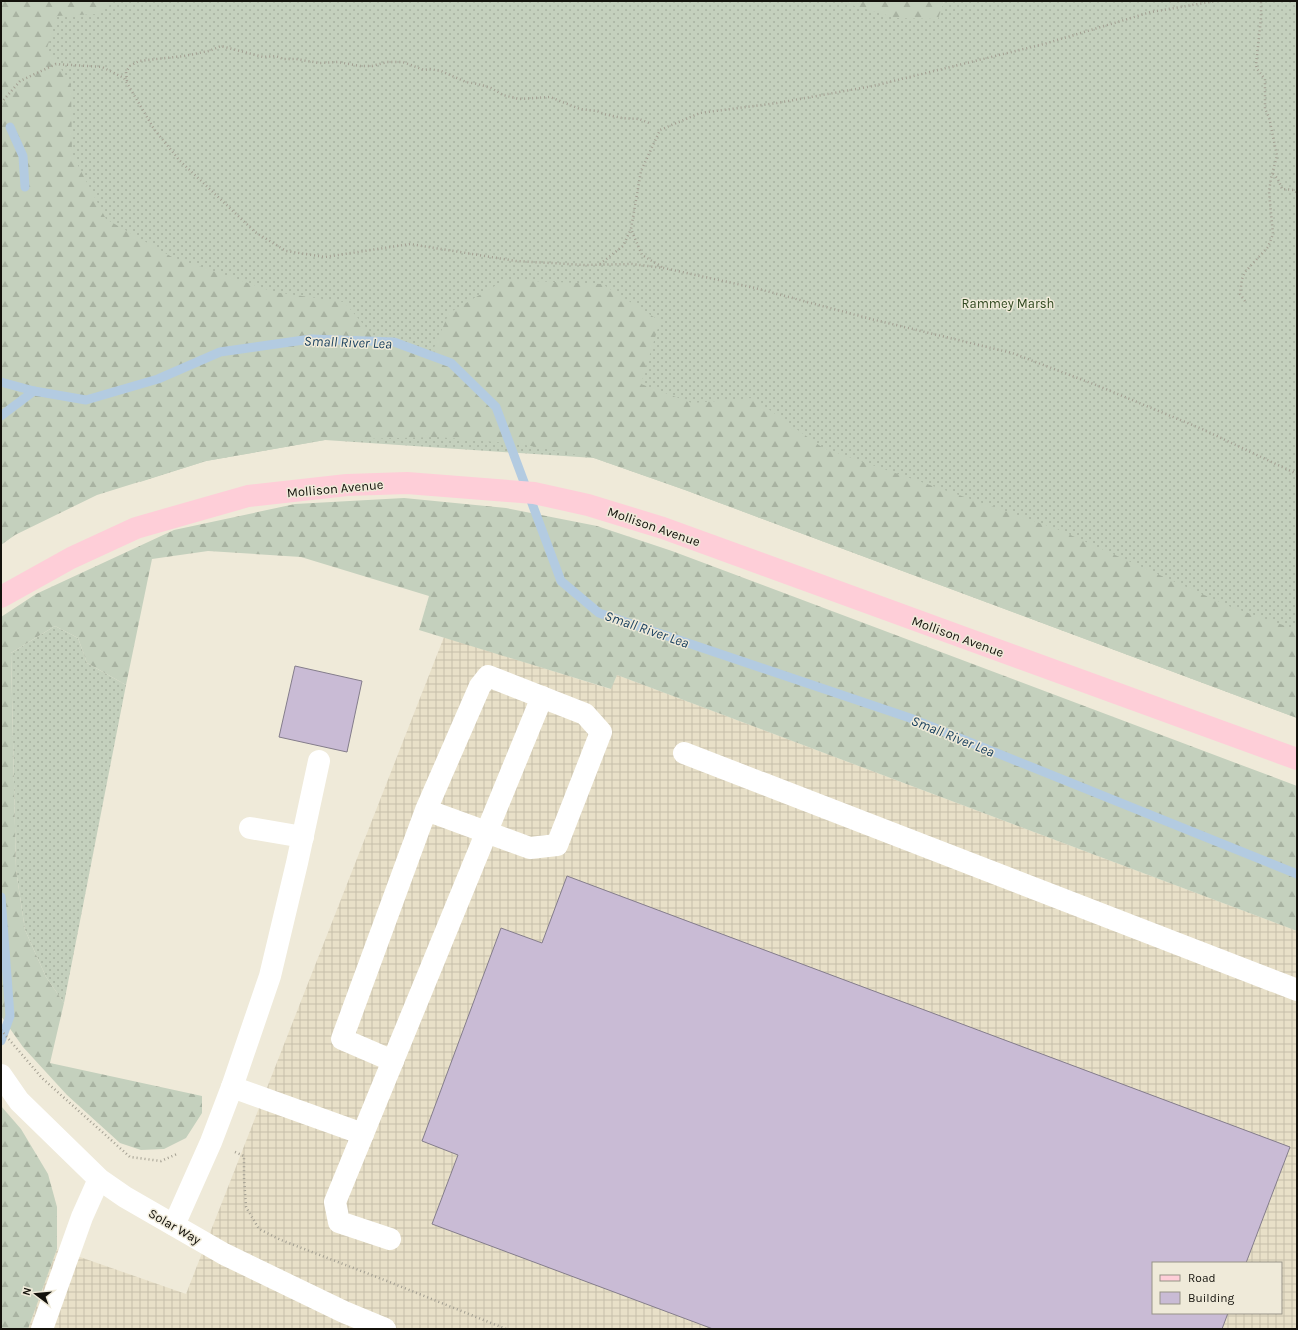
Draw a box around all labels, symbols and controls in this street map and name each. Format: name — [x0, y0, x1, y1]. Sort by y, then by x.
park label: Rammey Marsh — [962, 296, 1054, 311]
water label: Small River Lea — [304, 332, 392, 353]
street label: Mollison Avenue — [286, 477, 384, 500]
street label: Mollison Avenue — [606, 504, 702, 549]
water label: Small River Lea — [602, 607, 691, 652]
street label: Mollison Avenue — [910, 613, 1006, 660]
water label: Small River Lea — [909, 712, 997, 761]
street label: Solar Way — [146, 1205, 204, 1247]
legend — [1152, 1262, 1282, 1314]
text: Road — [1188, 1271, 1216, 1285]
north arrow — [16, 1274, 56, 1314]
text: N — [20, 1286, 34, 1297]
text: Building — [1188, 1291, 1235, 1305]

